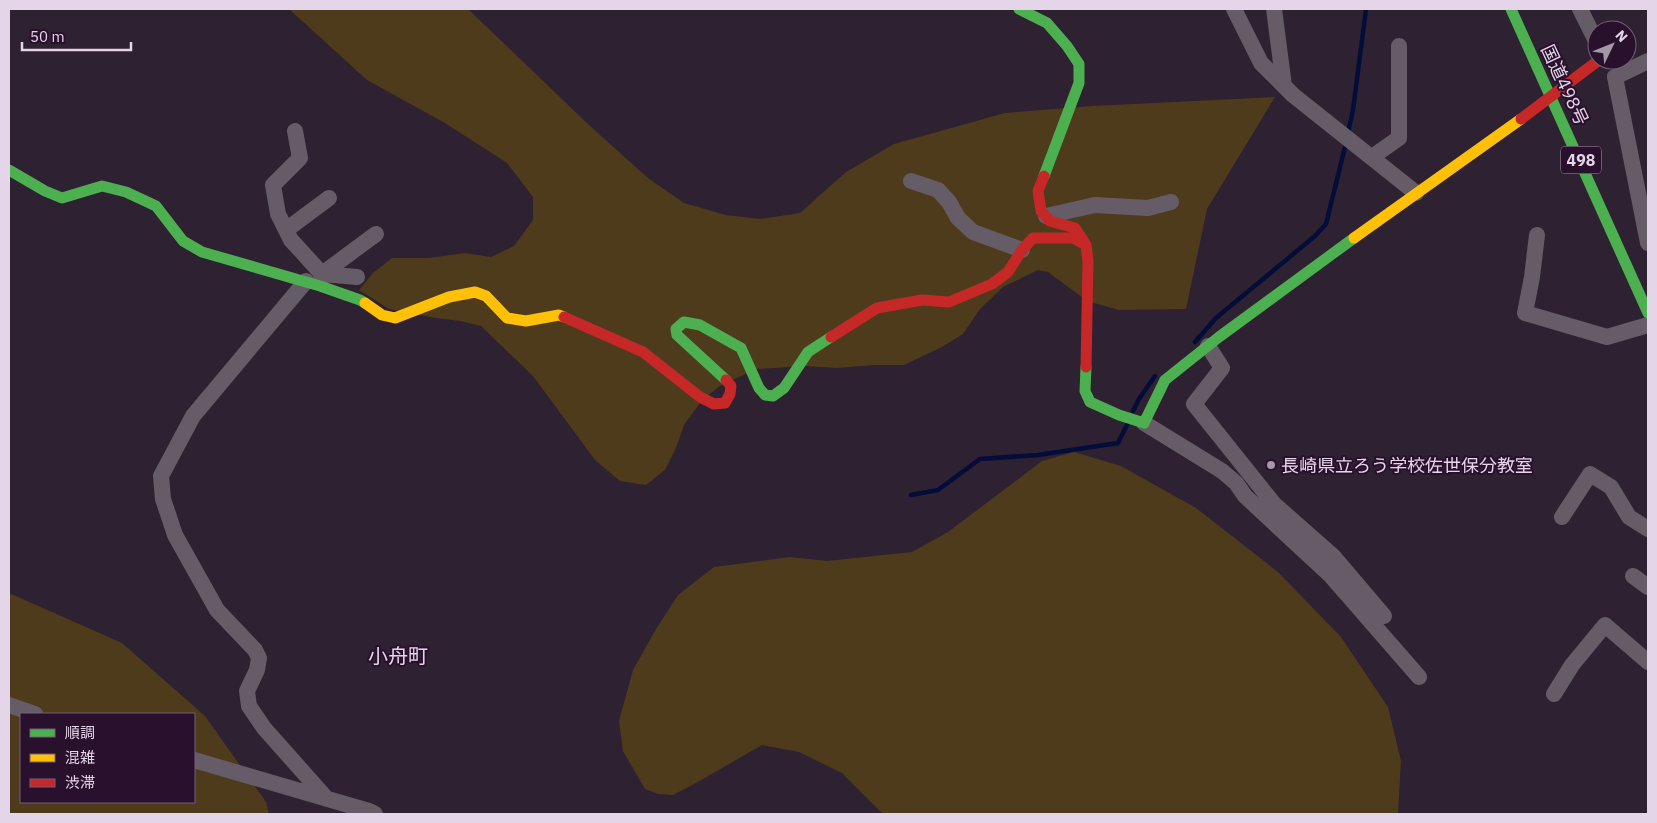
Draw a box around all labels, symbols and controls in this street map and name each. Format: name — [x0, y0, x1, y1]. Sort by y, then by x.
scale bar — [22, 20, 131, 52]
north arrow — [1587, 20, 1637, 70]
text: N — [1611, 26, 1632, 46]
text: 50 m — [30, 27, 65, 46]
street label: 国道498号 — [1536, 41, 1594, 129]
road number: 498 — [1561, 146, 1601, 174]
place label: 長崎県立ろう学校佐世保分教室 — [1281, 454, 1533, 477]
marker: 長崎県立ろう学校佐世保分教室 — [1265, 459, 1277, 471]
district label: 小舟町 — [368, 642, 428, 669]
legend — [20, 713, 195, 803]
text: 順調 — [65, 723, 95, 742]
text: 混雑 — [65, 748, 95, 767]
text: 渋滞 — [65, 773, 95, 792]

